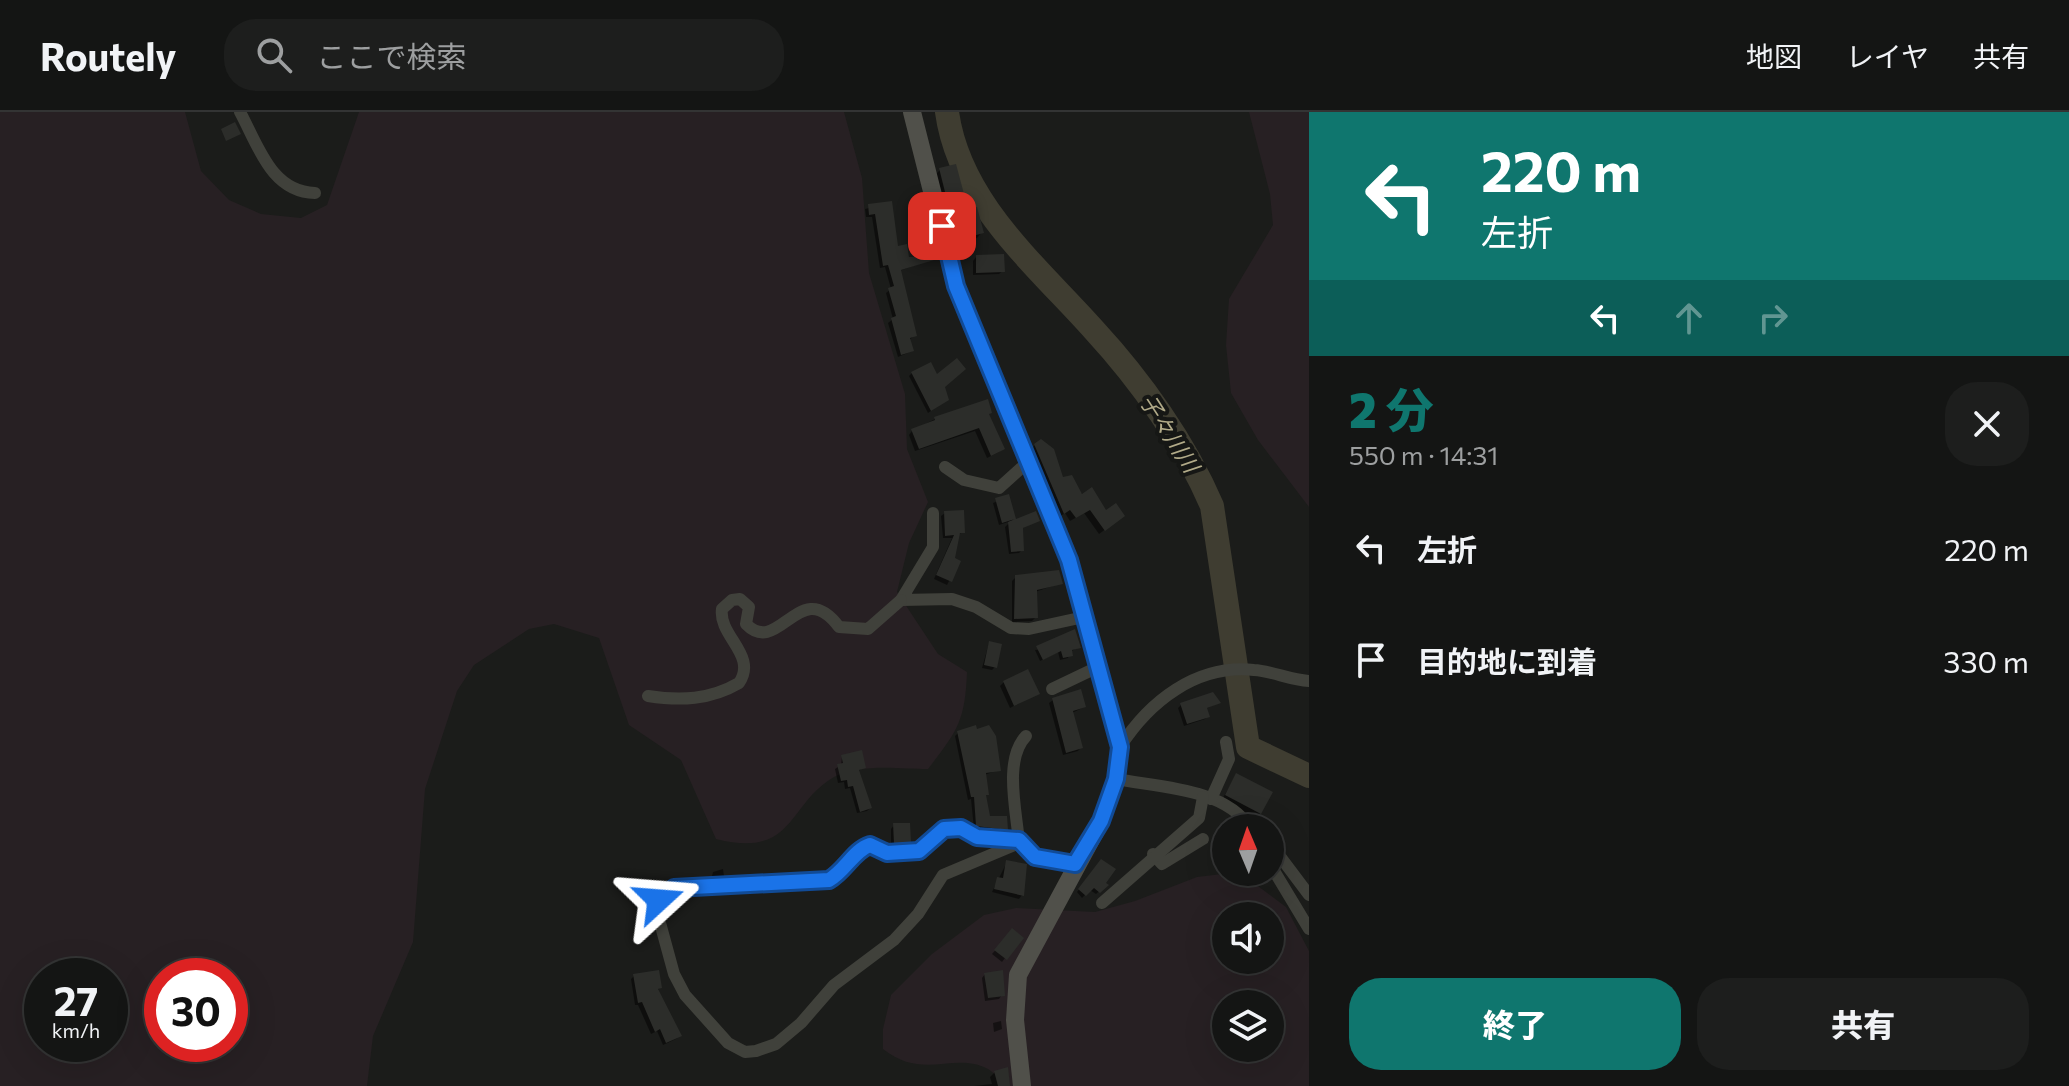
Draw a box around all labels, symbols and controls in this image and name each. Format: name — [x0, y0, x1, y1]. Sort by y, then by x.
search box — [224, 19, 784, 91]
text: Routely — [40, 32, 176, 79]
icon: search — [252, 33, 296, 77]
text: ここで検索 — [316, 37, 466, 74]
text: 地図 — [1746, 39, 1802, 73]
text: レイヤ — [1846, 39, 1929, 73]
text: 共有 — [1973, 39, 2029, 73]
text: 220 m — [1481, 135, 1641, 204]
icon: left — [1349, 144, 1453, 248]
pin — [908, 192, 976, 260]
icon: arrive — [920, 204, 964, 248]
text: 左折 — [1481, 209, 1553, 253]
icon: left — [1583, 296, 1627, 340]
icon: ahead — [1667, 296, 1711, 340]
icon: right — [1751, 296, 1795, 340]
text: 2 分 — [1349, 379, 1434, 438]
button: close — [1945, 382, 2029, 466]
water label: 子々川川 — [1135, 389, 1206, 479]
text: 550 m · 14:31 — [1349, 439, 1498, 470]
icon: left — [1349, 526, 1393, 570]
text: 左折 — [1417, 530, 1477, 567]
text: 220 m — [1944, 530, 2029, 567]
icon: arrive — [1349, 638, 1393, 682]
text: 目的地に到着 — [1417, 642, 1597, 679]
text: 330 m — [1943, 642, 2029, 679]
north arrow — [1212, 814, 1284, 886]
map controls — [1212, 814, 1284, 1062]
position arrow — [617, 858, 701, 942]
button: sound — [1212, 902, 1284, 974]
speed limit sign: 30 — [144, 958, 248, 1062]
text: 27 — [54, 975, 98, 1024]
button: 終了 — [1349, 978, 1681, 1070]
button: 共有 — [1697, 978, 2029, 1070]
button: layers — [1212, 990, 1284, 1062]
text: km/h — [52, 1018, 100, 1042]

